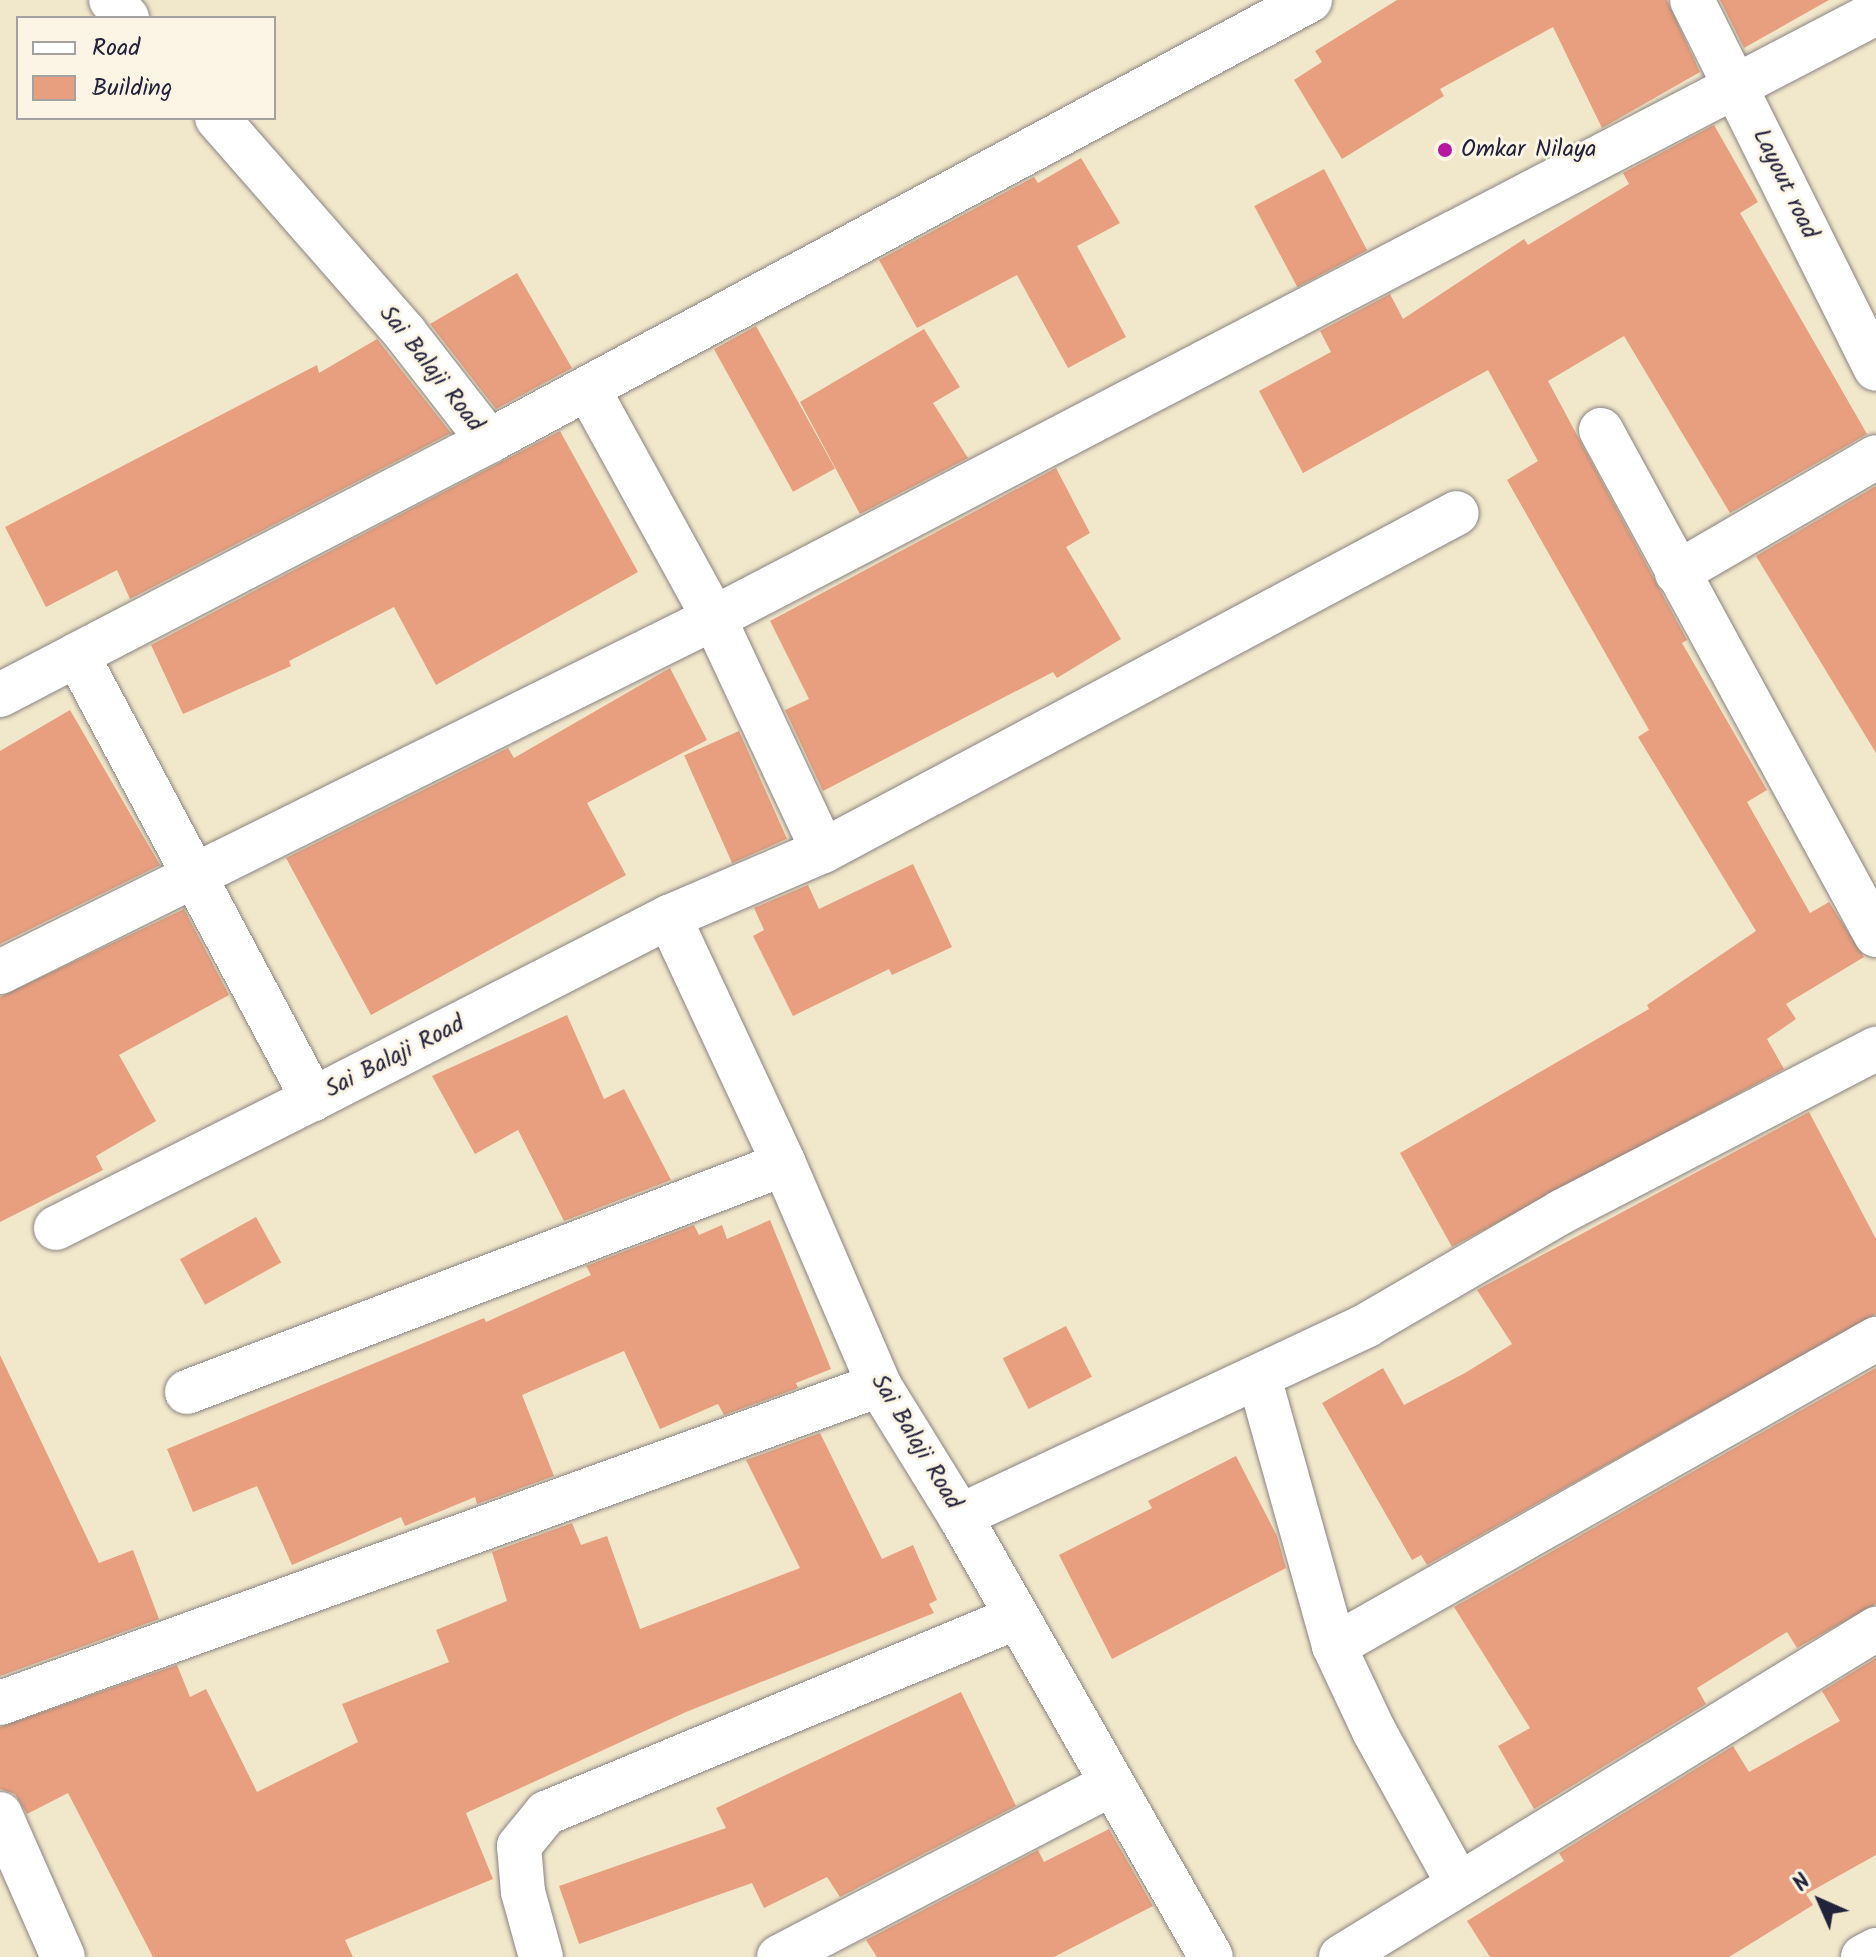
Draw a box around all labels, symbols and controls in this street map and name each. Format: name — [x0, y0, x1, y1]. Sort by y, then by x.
legend — [16, 16, 276, 120]
text: Road — [92, 29, 140, 68]
text: Building — [92, 69, 172, 108]
street label: Layout road — [1746, 124, 1824, 244]
place label: Omkar Nilaya — [1461, 136, 1597, 164]
marker: Omkar Nilaya — [1436, 141, 1454, 159]
street label: Sai Balaji Road — [373, 300, 489, 438]
street label: Sai Balaji Road — [320, 1010, 470, 1104]
street label: Sai Balaji Road — [864, 1369, 968, 1515]
north arrow — [1780, 1861, 1860, 1941]
text: N — [1785, 1866, 1820, 1901]

